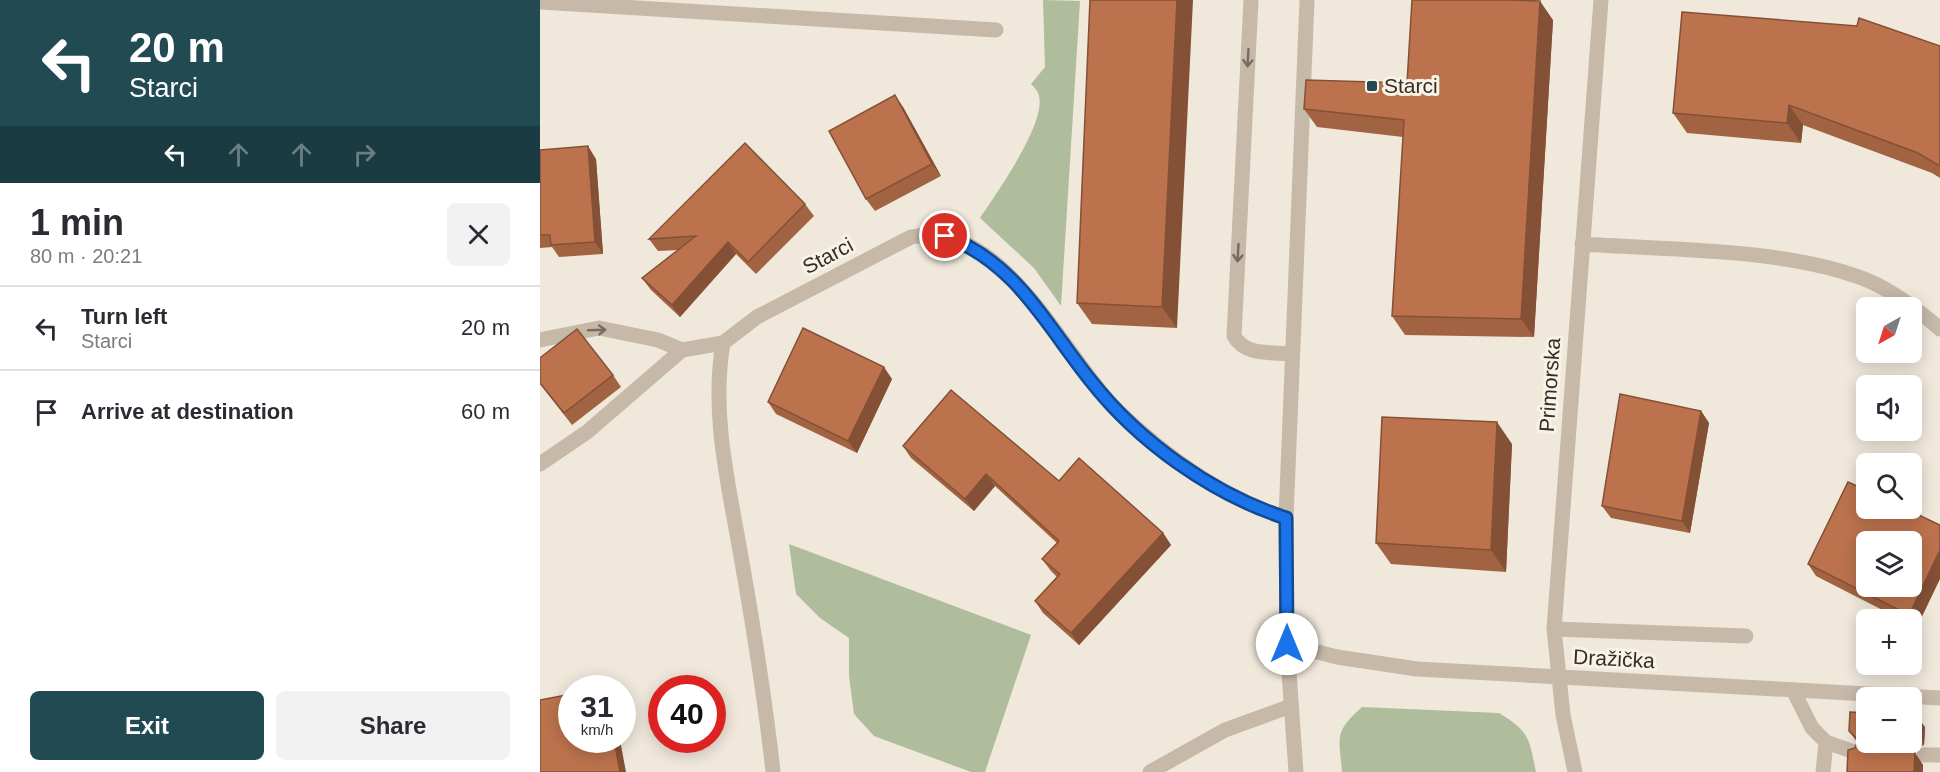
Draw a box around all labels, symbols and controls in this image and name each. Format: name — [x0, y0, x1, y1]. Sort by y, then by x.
icon: left — [30, 24, 108, 102]
text: 20 m — [129, 24, 225, 71]
one-way arrow — [1242, 48, 1253, 68]
text: Starci — [129, 73, 198, 103]
place label: Starci — [1384, 74, 1438, 97]
marker: Starci — [1365, 79, 1379, 93]
icon: left — [159, 138, 192, 171]
icon: ahead — [222, 138, 255, 171]
icon: ahead — [285, 138, 318, 171]
icon: right — [348, 138, 381, 171]
text: 1 min — [30, 202, 124, 243]
button: close — [447, 203, 510, 266]
pin — [919, 210, 970, 261]
icon: arrive — [928, 219, 961, 252]
street label: Starci — [799, 233, 857, 278]
one-way arrow — [1232, 243, 1243, 263]
text: 80 m · 20:21 — [30, 245, 142, 267]
north arrow — [1856, 297, 1922, 363]
map controls — [1856, 297, 1922, 753]
text: Turn left — [81, 304, 167, 329]
icon: left — [30, 312, 63, 345]
text: 20 m — [461, 315, 510, 340]
one-way arrow — [587, 324, 607, 336]
text: Starci — [81, 330, 132, 352]
street label: Primorska — [1535, 337, 1564, 433]
button: sound — [1856, 375, 1922, 441]
icon: arrive — [30, 396, 63, 429]
text: Arrive at destination — [81, 399, 294, 424]
text: 60 m — [461, 399, 510, 424]
button: search — [1856, 453, 1922, 519]
button: layers — [1856, 531, 1922, 597]
button: + — [1856, 609, 1922, 675]
position arrow — [1255, 612, 1319, 676]
street label: Dražička — [1573, 645, 1656, 672]
speed limit sign: 40 — [648, 675, 726, 753]
button: − — [1856, 687, 1922, 753]
text: 31 — [580, 690, 614, 723]
button: Exit — [30, 691, 264, 760]
button: Share — [276, 691, 510, 760]
text: km/h — [581, 721, 613, 738]

